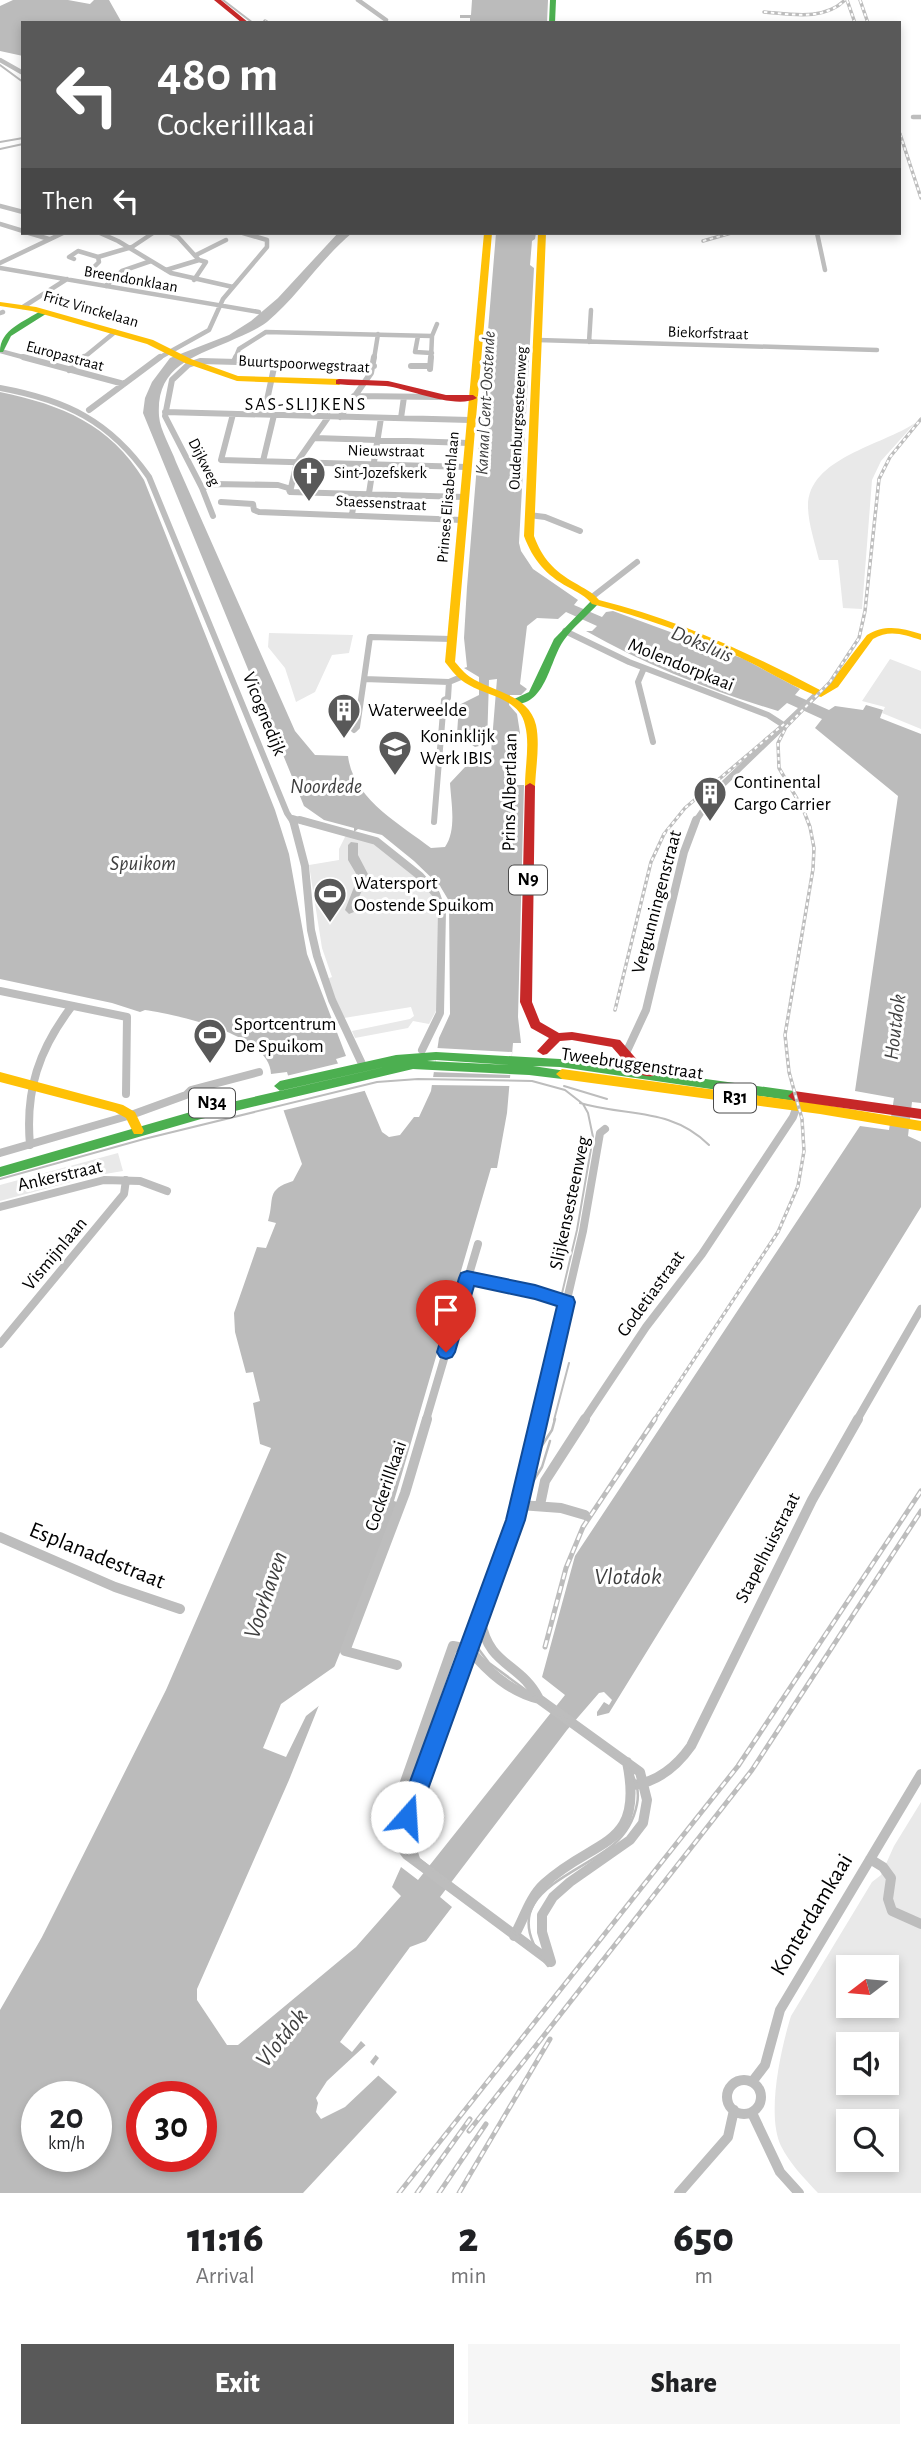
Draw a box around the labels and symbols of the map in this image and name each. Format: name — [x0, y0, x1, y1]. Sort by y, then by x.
street label: Breendonklaan — [83, 263, 179, 295]
street label: Fritz Vinckelaan — [42, 288, 140, 330]
street label: Biekorfstraat — [667, 324, 749, 342]
water label: Kanaal Gent-Oostende — [473, 330, 499, 476]
street label: Europastraat — [24, 338, 106, 374]
street label: Oudenburgsesteenweg — [506, 346, 530, 490]
street label: Buurtspoorwegstraat — [238, 353, 370, 375]
district label: SAS-SLIJKENS — [245, 396, 367, 414]
street label: Prinses Elisabethlaan — [434, 431, 462, 563]
street label: Dijkweg — [184, 436, 223, 489]
street label: Nieuwstraat — [347, 442, 425, 460]
church icon: Sint-Jozefskerk — [290, 454, 328, 503]
place label: Sint-Jozefskerk — [334, 465, 427, 481]
street label: Staessenstraat — [335, 493, 427, 513]
water label: Doksluis — [668, 622, 736, 666]
street label: Molendorpkaai — [625, 635, 737, 695]
street label: Vicognedijk — [239, 670, 289, 759]
building icon: Waterweelde — [325, 691, 363, 740]
place label: Waterweelde — [368, 701, 467, 720]
place label: Koninklijk Werk IBIS — [420, 727, 495, 768]
school or university icon: Koninklijk Werk IBIS — [376, 728, 414, 777]
street label: Prins Albertlaan — [499, 733, 521, 851]
place label: Continental Cargo Carrier — [734, 773, 831, 814]
building icon: Continental Cargo Carrier — [691, 774, 729, 823]
water label: Noordede — [290, 776, 362, 797]
street label: Vergunningenstraat — [629, 828, 685, 976]
water label: Spuikom — [110, 853, 176, 875]
road number: N9 — [509, 866, 547, 894]
place label: Watersport Oostende Spuikom — [354, 874, 494, 915]
sports icon: Watersport Oostende Spuikom — [311, 875, 349, 924]
water label: Houtdok — [881, 993, 909, 1061]
place label: Sportcentrum De Spuikom — [234, 1015, 337, 1056]
sports icon: Sportcentrum De Spuikom — [191, 1016, 229, 1065]
street label: Tweebruggenstraat — [560, 1045, 704, 1083]
road number: R31 — [714, 1084, 756, 1112]
road number: N34 — [189, 1088, 235, 1118]
street label: Slijkensesteenweg — [547, 1134, 594, 1271]
street label: Ankerstraat — [16, 1157, 104, 1195]
street label: Vismijnlaan — [19, 1214, 91, 1294]
street label: Godetiastraat — [614, 1248, 688, 1340]
pin — [416, 1280, 476, 1352]
street label: Cockerillkaai — [362, 1439, 410, 1533]
street label: Stapelhuisstraat — [732, 1490, 804, 1606]
street label: Esplanadestraat — [26, 1518, 169, 1594]
water label: Voorhaven — [240, 1548, 292, 1642]
water label: Vlotdok — [594, 1565, 662, 1589]
position arrow — [370, 1780, 444, 1854]
street label: Konterdamkaai — [767, 1850, 857, 1980]
north arrow — [836, 1955, 900, 2018]
water label: Vlotdok — [251, 2004, 313, 2072]
speed limit sign: 30 — [126, 2081, 217, 2172]

